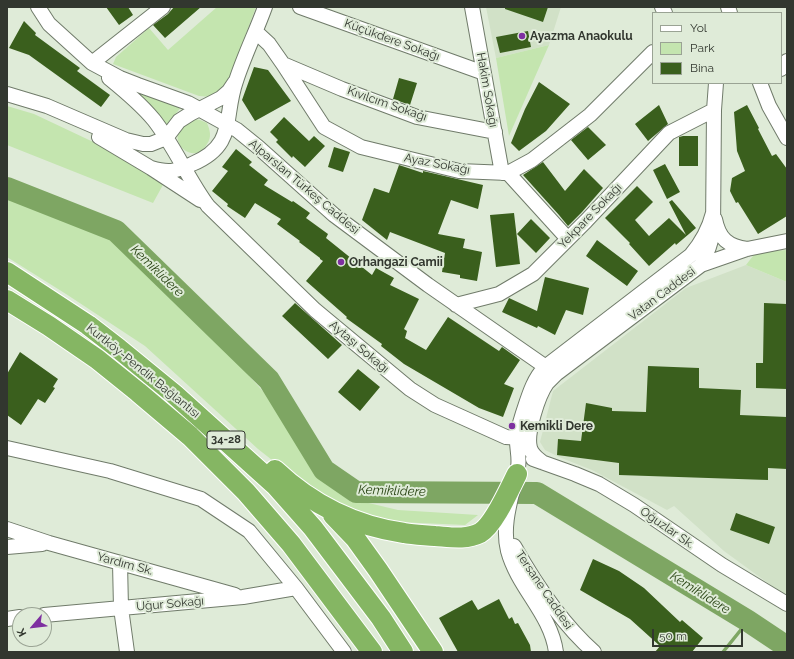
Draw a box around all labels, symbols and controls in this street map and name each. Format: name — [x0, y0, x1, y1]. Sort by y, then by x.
legend — [652, 12, 782, 84]
street label: Küçükdere Sokağı — [342, 16, 442, 64]
text: Yol — [690, 21, 707, 35]
place label: Ayazma Anaokulu — [530, 29, 633, 43]
marker: Ayazma Anaokulu — [517, 31, 527, 41]
text: Park — [690, 41, 715, 55]
street label: Hakim Sokağı — [473, 51, 501, 129]
text: Bina — [690, 61, 714, 75]
street label: Kıvılcım Sokağı — [345, 84, 429, 124]
street label: Alparslan Türkeş Caddesi — [246, 137, 362, 237]
street label: Ayaz Sokağı — [403, 151, 471, 177]
street label: Yekpare Sokağı — [555, 180, 625, 252]
water label: Kemiklidere — [127, 242, 187, 300]
place label: Orhangazi Camii — [349, 255, 443, 269]
marker: Orhangazi Camii — [336, 257, 346, 267]
street label: Vatan Caddesi — [626, 264, 698, 324]
street label: Aytaşı Sokağı — [326, 318, 392, 376]
street label: Kurtköy-Pendik Bağlantısı — [83, 321, 203, 421]
place label: Kemikli Dere — [520, 419, 593, 433]
marker: Kemikli Dere — [507, 421, 517, 431]
road number: 34-28 — [207, 431, 245, 449]
water label: Kemiklidere — [358, 482, 426, 500]
street label: Oğuzlar Sk. — [637, 504, 697, 552]
street label: Tersane Caddesi — [512, 548, 576, 632]
street label: Yardım Sk. — [95, 550, 155, 578]
water label: Kemiklidere — [667, 568, 733, 618]
street label: Uğur Sokağı — [135, 594, 205, 614]
north arrow — [12, 607, 52, 647]
scale bar — [654, 621, 745, 647]
text: K — [14, 626, 29, 639]
text: 50 m — [659, 629, 687, 643]

